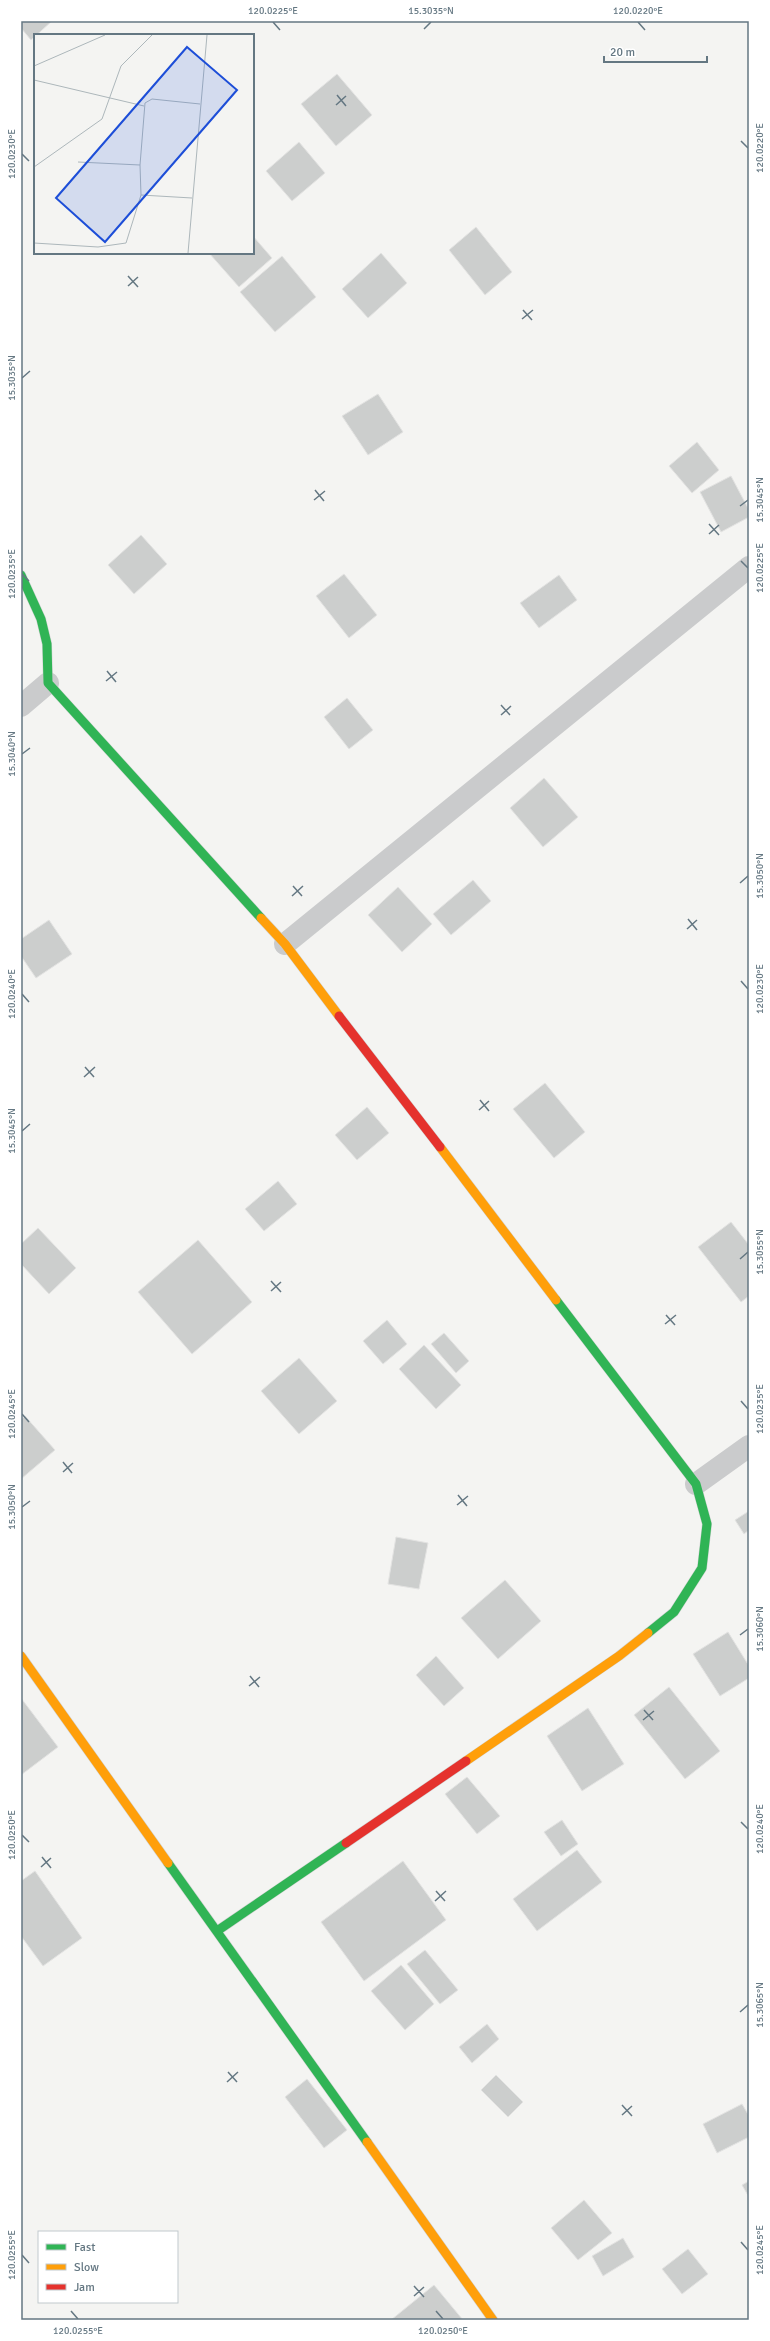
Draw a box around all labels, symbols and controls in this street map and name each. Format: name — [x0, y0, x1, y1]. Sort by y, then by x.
text: 120.0225°E — [248, 5, 298, 17]
text: 15.3035°N — [408, 5, 454, 17]
text: 120.0220°E — [613, 5, 663, 17]
inset map — [34, 34, 254, 254]
scale bar — [604, 38, 707, 64]
text: 20 m — [610, 45, 635, 60]
text: 120.0220°E — [754, 123, 766, 173]
text: 120.0230°E — [6, 129, 18, 179]
text: 15.3035°N — [6, 355, 18, 401]
text: 15.3045°N — [754, 477, 766, 523]
text: 120.0225°E — [754, 543, 766, 593]
text: 120.0235°E — [6, 549, 18, 599]
text: 15.3040°N — [6, 731, 18, 777]
text: 15.3050°N — [754, 853, 766, 899]
text: 120.0230°E — [754, 964, 766, 1014]
text: 120.0240°E — [6, 969, 18, 1019]
text: 15.3045°N — [6, 1108, 18, 1154]
text: 15.3055°N — [754, 1229, 766, 1275]
text: 120.0235°E — [754, 1384, 766, 1434]
text: 120.0245°E — [6, 1389, 18, 1439]
text: 15.3050°N — [6, 1484, 18, 1530]
text: 15.3060°N — [754, 1606, 766, 1652]
text: 120.0240°E — [754, 1804, 766, 1854]
text: 120.0250°E — [6, 1810, 18, 1860]
text: 15.3065°N — [754, 1982, 766, 2028]
text: 120.0245°E — [754, 2225, 766, 2275]
text: 120.0255°E — [6, 2230, 18, 2280]
legend — [38, 2231, 178, 2303]
text: Fast — [74, 2240, 95, 2255]
text: Slow — [74, 2260, 99, 2275]
text: Jam — [74, 2280, 95, 2295]
text: 120.0255°E — [53, 2325, 103, 2337]
text: 120.0250°E — [418, 2325, 468, 2337]

